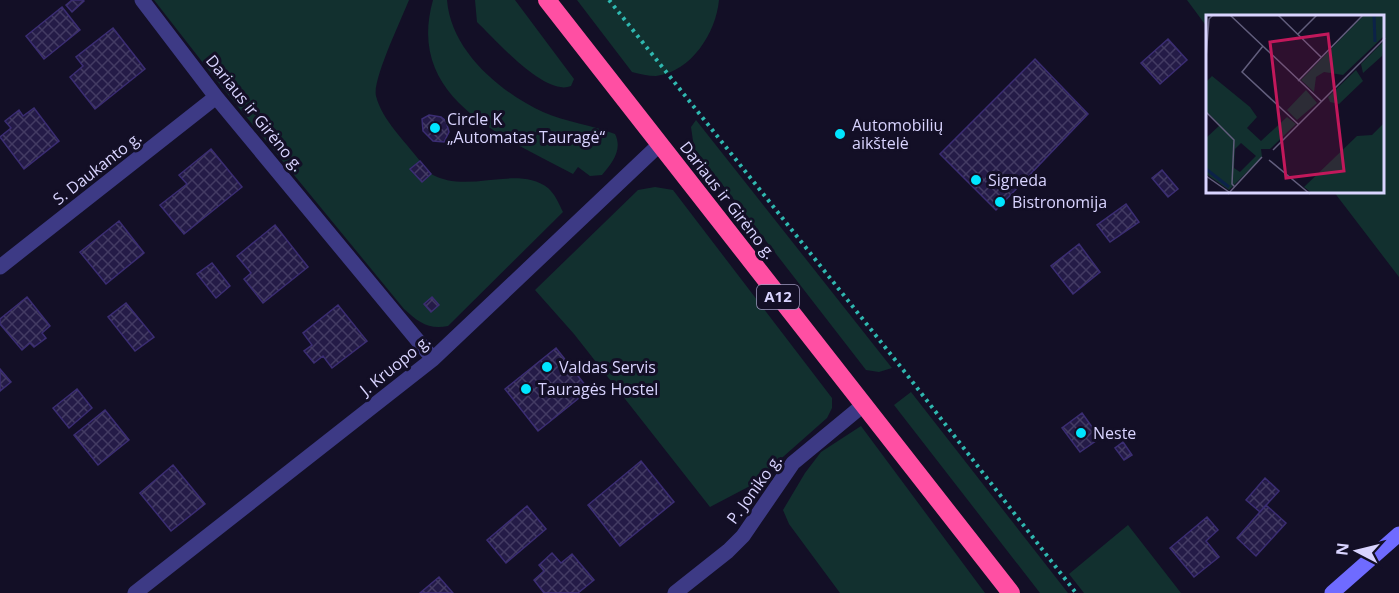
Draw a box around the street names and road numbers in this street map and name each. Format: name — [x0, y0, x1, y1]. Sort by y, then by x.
street label: Dariaus ir Girėno g. — [201, 50, 309, 176]
street label: S. Daukanto g. — [48, 126, 146, 210]
street label: Dariaus ir Girėno g. — [675, 136, 781, 264]
road number: A12 — [757, 285, 799, 309]
street label: J. Kruopo g. — [354, 330, 435, 402]
street label: P. Joniko g. — [721, 450, 787, 528]

